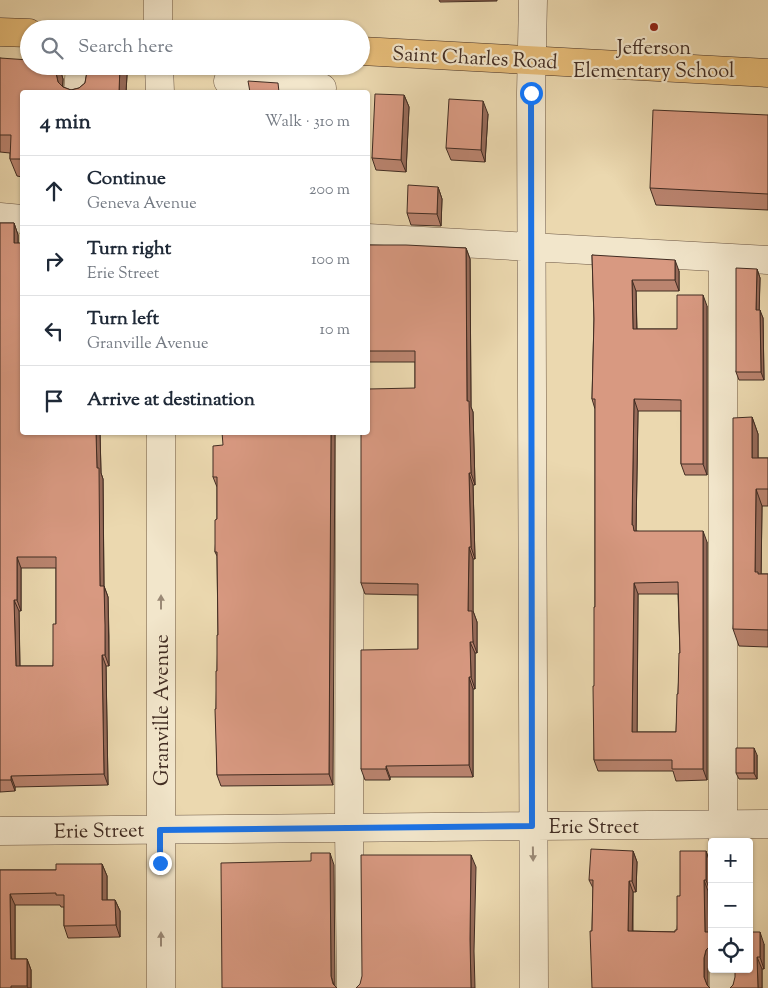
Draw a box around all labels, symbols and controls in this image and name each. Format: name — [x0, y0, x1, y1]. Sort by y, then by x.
search box — [20, 20, 370, 75]
marker: Jefferson Elementary School — [648, 21, 660, 33]
icon: search — [38, 34, 66, 62]
text: Search here — [78, 34, 173, 61]
place label: Jefferson Elementary School — [573, 35, 735, 87]
street label: Saint Charles Road — [391, 41, 558, 78]
route start — [520, 82, 543, 105]
text: 4 min — [40, 108, 91, 138]
text: Walk · 310 m — [265, 111, 350, 134]
text: Continue — [87, 166, 166, 193]
icon: ahead — [40, 177, 68, 205]
text: 200 m — [309, 179, 350, 202]
text: Geneva Avenue — [87, 193, 197, 216]
text: Turn right — [87, 236, 171, 263]
icon: right — [40, 247, 68, 275]
text: 100 m — [311, 249, 350, 272]
text: Erie Street — [87, 263, 159, 286]
text: Turn left — [87, 306, 159, 333]
icon: left — [40, 317, 68, 345]
text: 10 m — [320, 319, 350, 342]
text: Granville Avenue — [87, 333, 208, 356]
icon: arrive — [40, 387, 68, 415]
text: Arrive at destination — [87, 387, 255, 414]
one-way arrow — [157, 594, 165, 610]
street label: Granville Avenue — [149, 634, 178, 786]
street label: Erie Street — [549, 814, 639, 843]
street label: Erie Street — [54, 817, 145, 848]
map controls — [708, 838, 753, 973]
button: + — [708, 838, 753, 883]
one-way arrow — [529, 846, 537, 862]
route end — [149, 852, 172, 875]
button: − — [708, 883, 753, 928]
button: locate — [708, 928, 753, 973]
one-way arrow — [157, 931, 165, 947]

